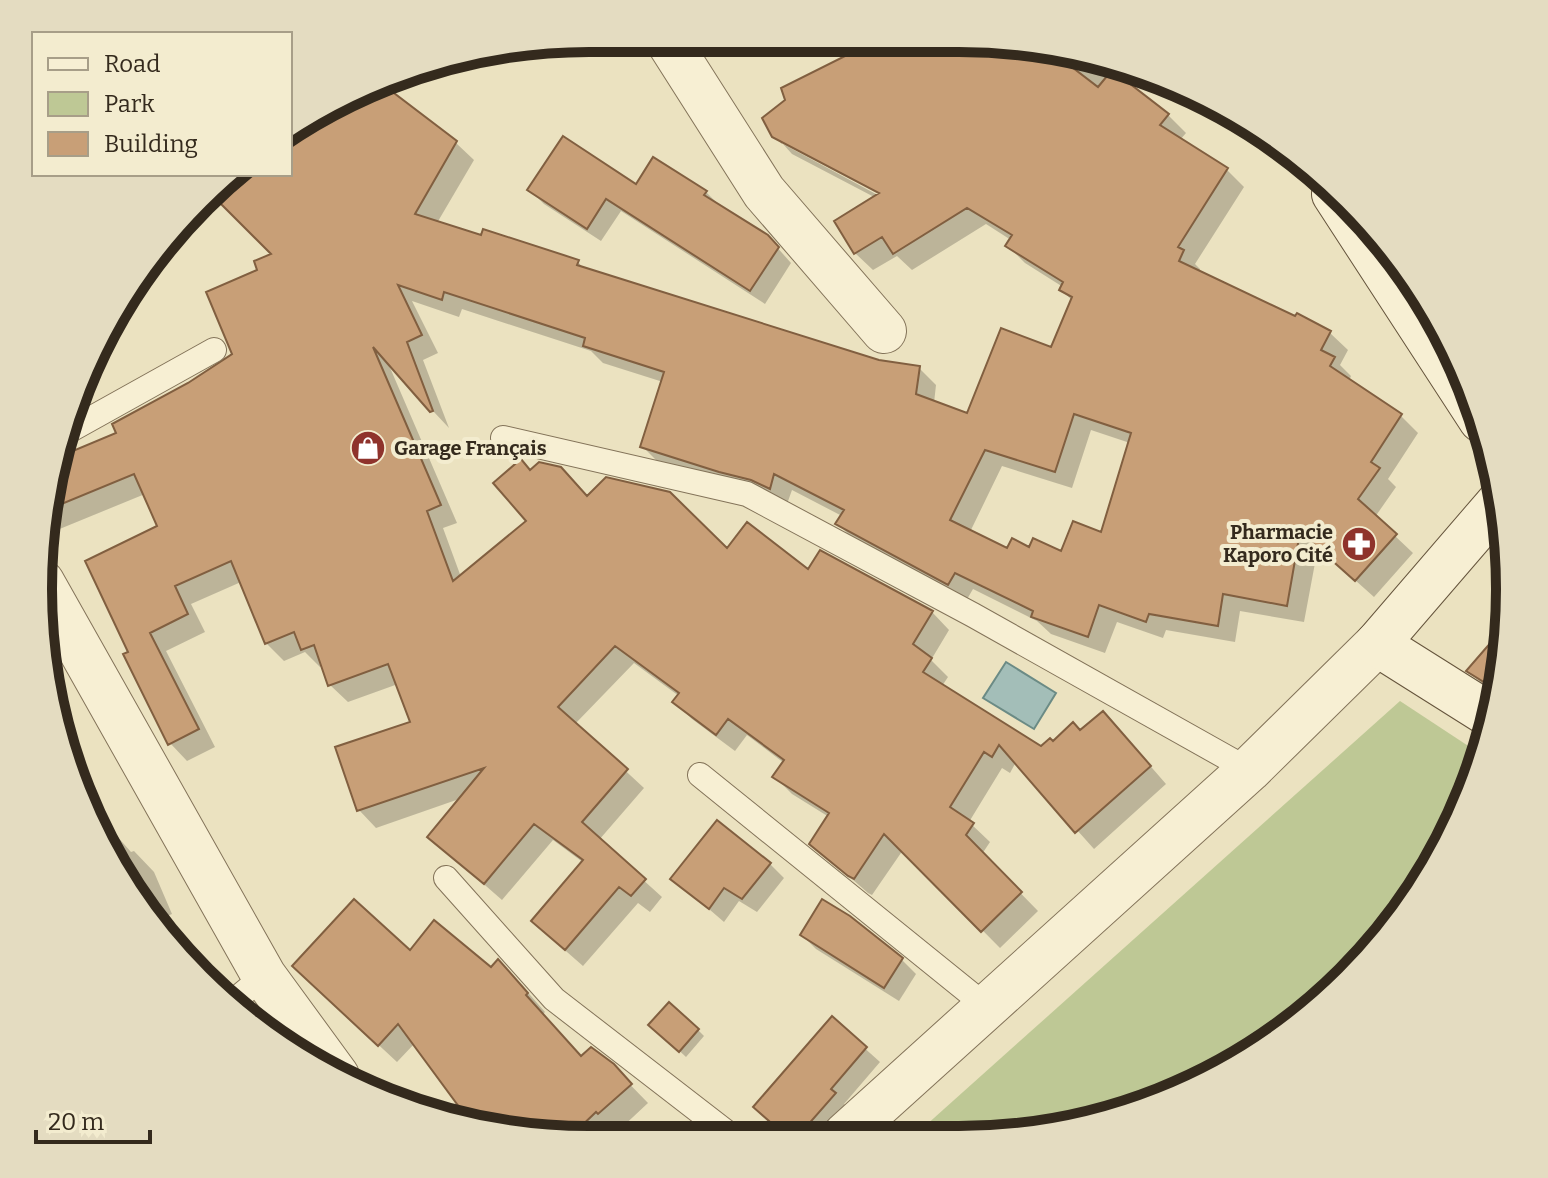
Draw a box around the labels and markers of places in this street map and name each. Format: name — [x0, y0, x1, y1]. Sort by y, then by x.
shop icon: Garage Français — [349, 429, 387, 467]
place label: Garage Français — [394, 436, 547, 460]
place label: Pharmacie Kaporo Cité — [1223, 520, 1333, 567]
pharmacy icon: Pharmacie Kaporo Cité — [1340, 525, 1378, 563]

